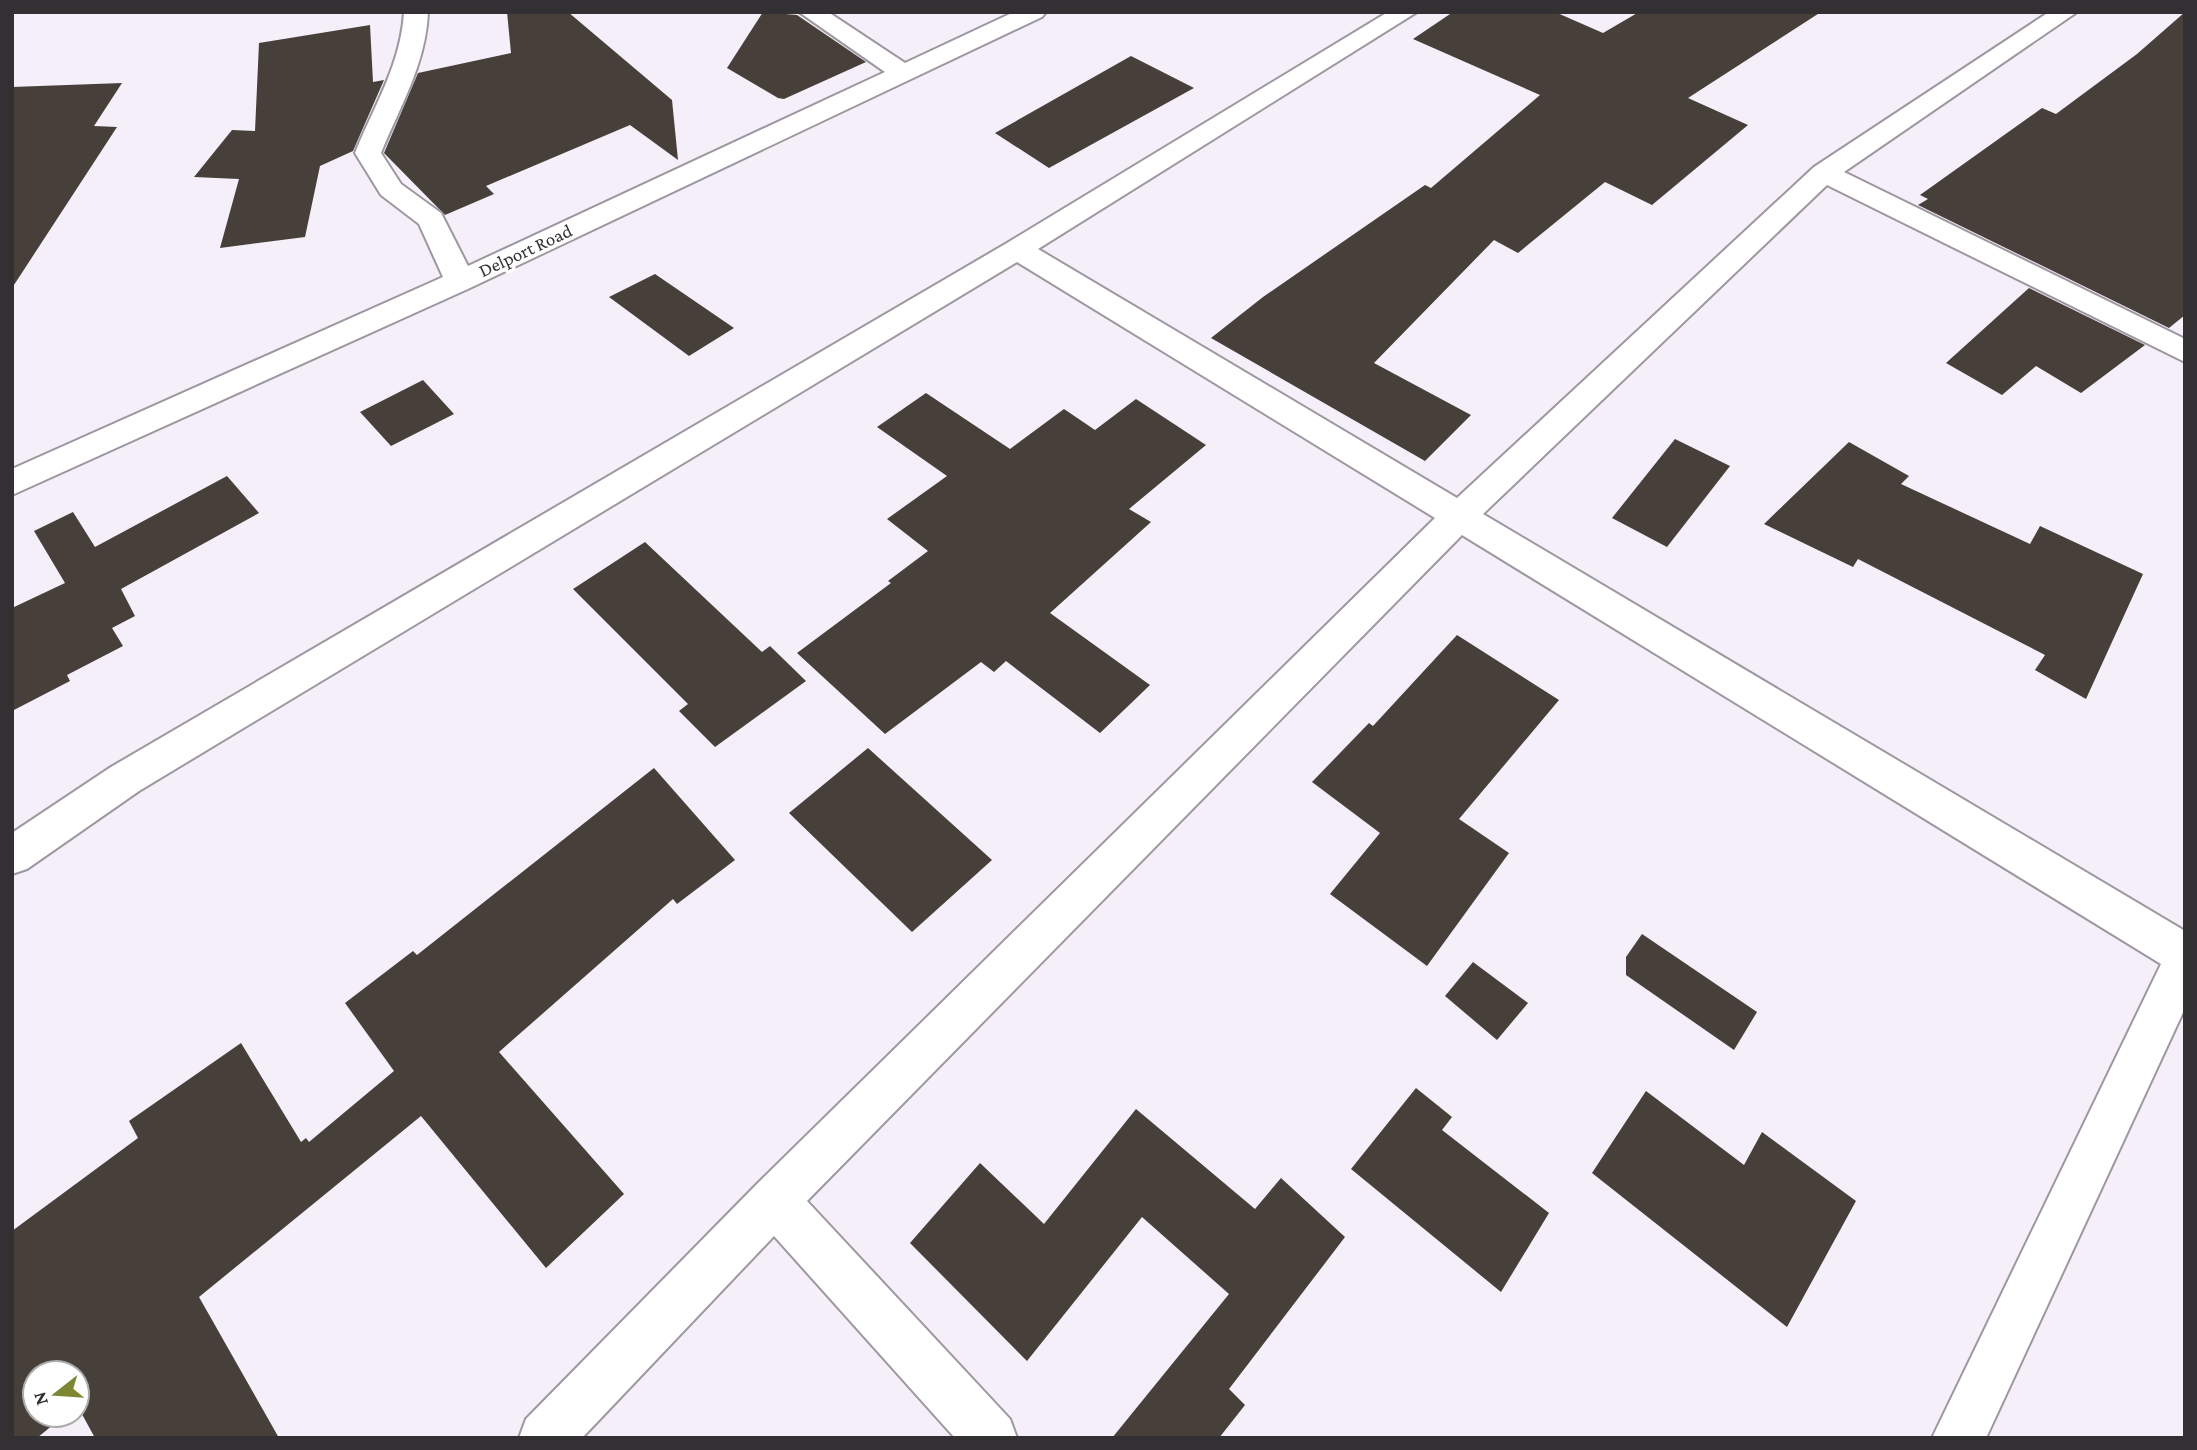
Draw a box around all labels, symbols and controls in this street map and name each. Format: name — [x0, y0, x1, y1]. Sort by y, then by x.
street label: Delport Road — [475, 220, 575, 281]
north arrow — [21, 1359, 91, 1429]
text: N — [28, 1390, 52, 1408]

